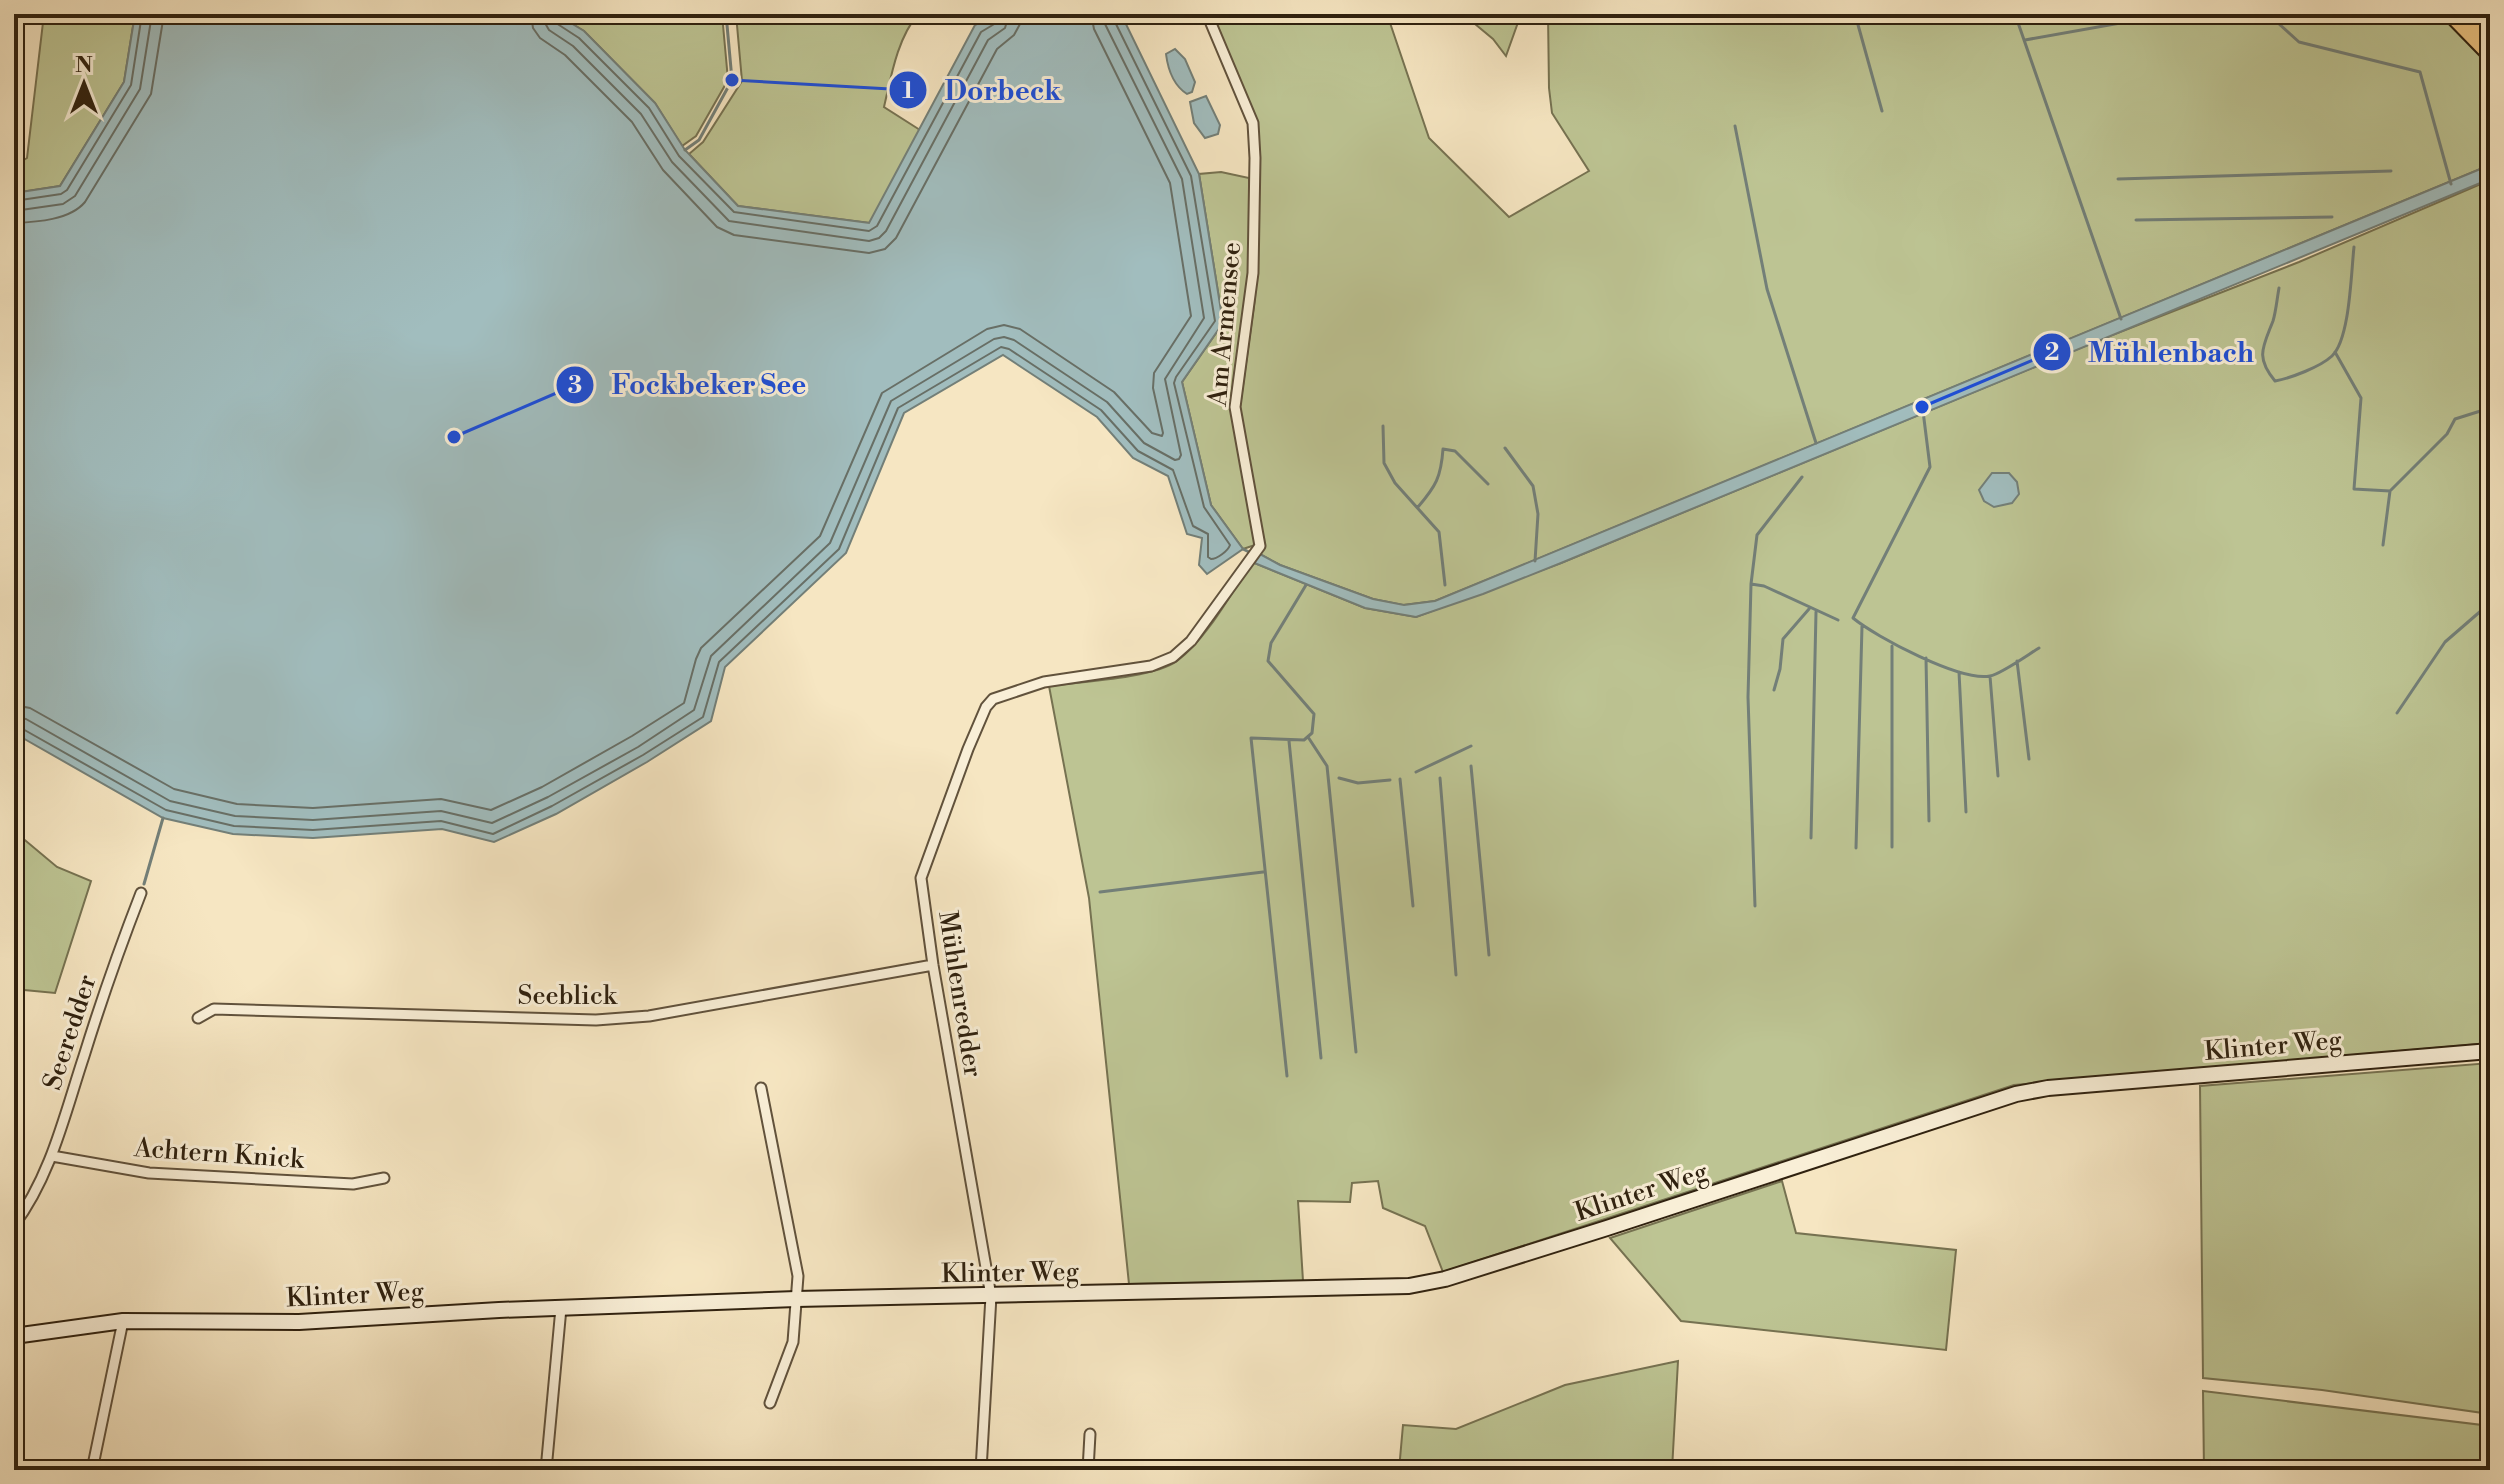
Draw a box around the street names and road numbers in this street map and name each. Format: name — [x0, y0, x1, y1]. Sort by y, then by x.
street label: Am Armensee — [1202, 241, 1248, 408]
street label: Mühlenredder — [931, 909, 989, 1079]
street label: Seeredder — [36, 971, 104, 1094]
street label: Seeblick — [518, 980, 618, 1012]
street label: Klinter Weg — [2203, 1024, 2344, 1068]
street label: Achtern Knick — [132, 1132, 306, 1176]
street label: Klinter Weg — [1571, 1155, 1712, 1228]
street label: Klinter Weg — [941, 1256, 1080, 1290]
street label: Klinter Weg — [285, 1275, 425, 1315]

